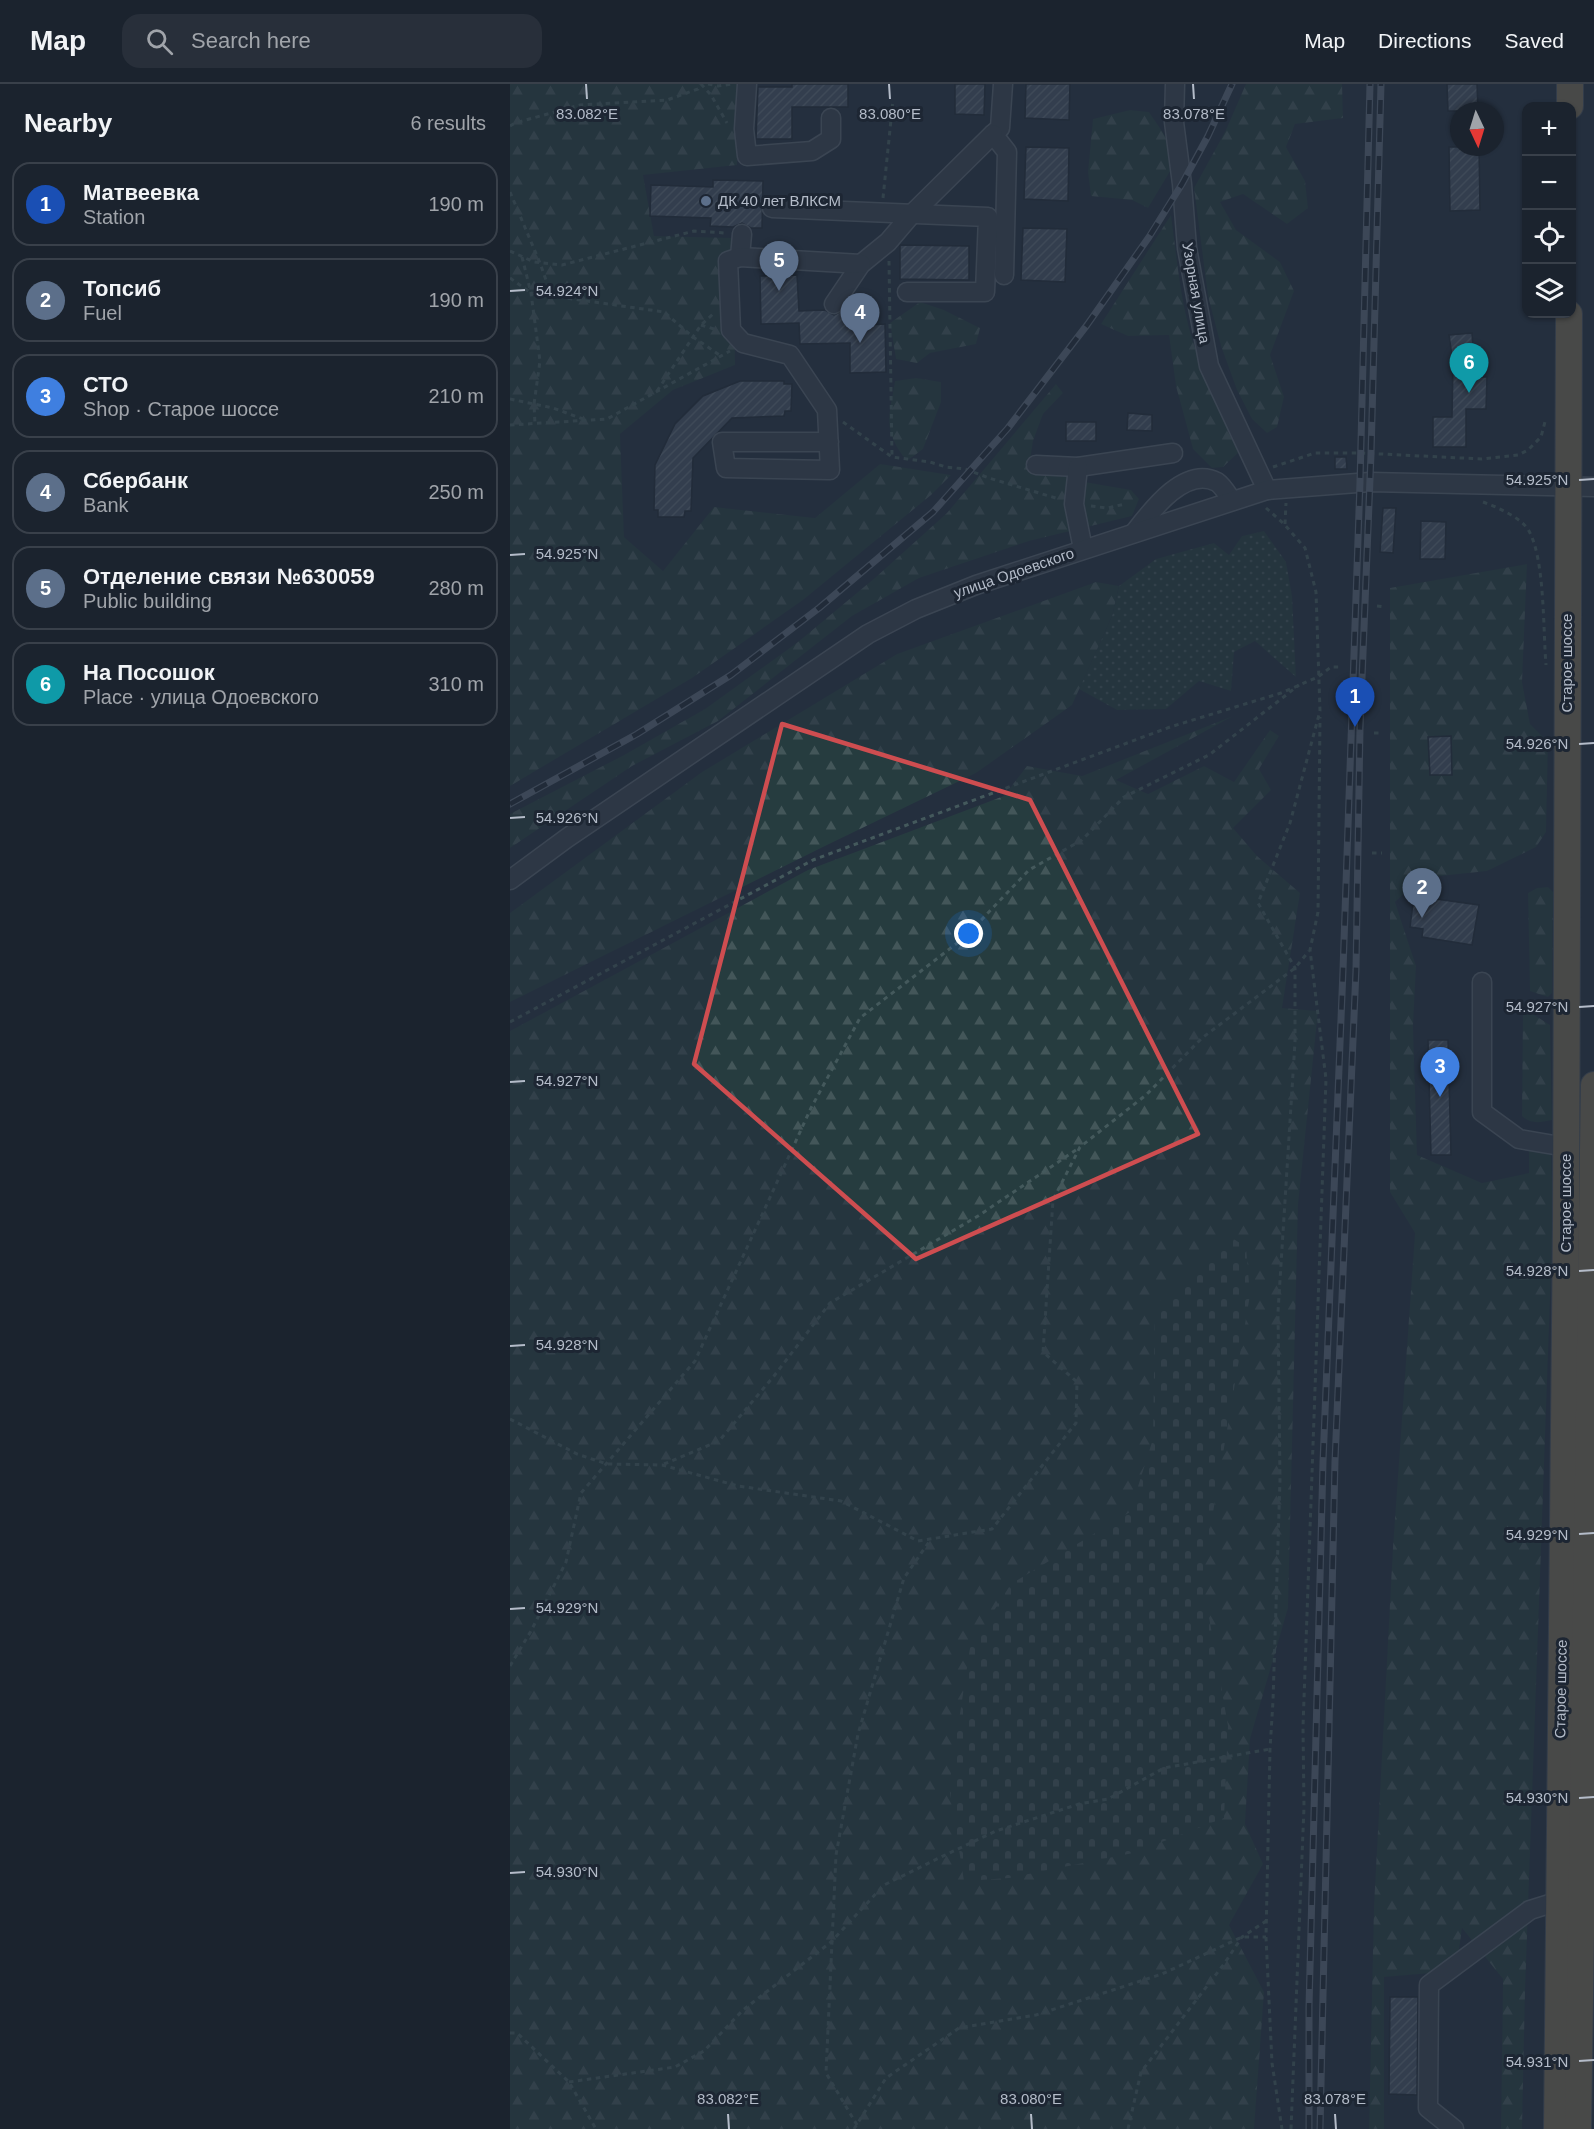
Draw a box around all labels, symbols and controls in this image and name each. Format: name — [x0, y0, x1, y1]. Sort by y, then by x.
search box — [122, 14, 542, 68]
text: Map — [30, 25, 86, 56]
icon: search — [143, 25, 176, 58]
text: Search here — [191, 28, 311, 53]
text: Map — [1304, 29, 1345, 52]
text: Directions — [1378, 29, 1471, 52]
text: Saved — [1504, 29, 1564, 52]
north arrow — [1450, 102, 1504, 156]
map controls — [1522, 102, 1576, 318]
button: + — [1522, 102, 1576, 156]
text: 83.082°E — [556, 105, 618, 122]
text: 83.080°E — [859, 105, 921, 122]
text: 83.078°E — [1163, 105, 1225, 122]
text: Nearby — [24, 108, 112, 138]
text: 6 results — [410, 112, 486, 134]
button: − — [1522, 156, 1576, 210]
text: Матвеевка — [83, 180, 199, 205]
place label: ДК 40 лет ВЛКСМ — [718, 192, 841, 209]
text: 1 — [40, 193, 51, 215]
text: 190 m — [428, 193, 484, 215]
marker: ДК 40 лет ВЛКСМ — [699, 194, 713, 208]
text: Station — [83, 206, 145, 228]
button: locate — [1522, 210, 1576, 264]
street label: Узорная улица — [1179, 241, 1214, 345]
pin: 5 — [760, 242, 798, 291]
button: layers — [1522, 264, 1576, 318]
text: Топсиб — [83, 276, 161, 301]
text: 54.924°N — [536, 282, 598, 299]
text: 2 — [40, 289, 51, 311]
text: 190 m — [428, 289, 484, 311]
pin: 4 — [840, 294, 880, 343]
text: Fuel — [83, 302, 122, 324]
pin: 6 — [1450, 344, 1488, 393]
text: СТО — [83, 372, 128, 397]
text: 3 — [40, 385, 51, 407]
text: 210 m — [428, 385, 484, 407]
text: Shop · Старое шоссе — [83, 398, 279, 420]
text: Сбербанк — [83, 468, 188, 493]
text: 54.925°N — [1506, 471, 1568, 488]
text: 4 — [40, 481, 51, 503]
text: 250 m — [428, 481, 484, 503]
text: Bank — [83, 494, 129, 516]
street label: улица Одоевского — [951, 544, 1076, 601]
text: 54.925°N — [536, 545, 598, 562]
text: Отделение связи №630059 — [83, 564, 375, 589]
text: 5 — [40, 577, 51, 599]
text: 280 m — [428, 577, 484, 599]
text: Public building — [83, 590, 212, 612]
street label: Старое шоссе — [1558, 614, 1575, 712]
text: На Посошок — [83, 660, 215, 685]
text: 6 — [40, 673, 51, 695]
text: 310 m — [428, 673, 484, 695]
pin: 1 — [1336, 678, 1374, 727]
text: Place · улица Одоевского — [83, 686, 319, 708]
text: 54.926°N — [1506, 735, 1568, 752]
text: 54.926°N — [536, 809, 598, 826]
pin: 2 — [1402, 868, 1442, 918]
your location — [954, 919, 983, 948]
text: 54.927°N — [1506, 998, 1568, 1015]
pin: 3 — [1420, 1048, 1460, 1097]
text: 54.927°N — [536, 1072, 598, 1089]
street label: Старое шоссе — [1557, 1154, 1574, 1252]
text: 54.928°N — [1506, 1262, 1568, 1279]
text: 54.928°N — [536, 1336, 598, 1353]
text: 54.929°N — [1506, 1526, 1568, 1543]
text: 54.929°N — [536, 1599, 598, 1616]
street label: Старое шоссе — [1551, 1639, 1570, 1739]
text: 54.930°N — [1506, 1789, 1568, 1806]
text: 54.930°N — [536, 1863, 598, 1880]
text: 54.931°N — [1506, 2053, 1568, 2070]
text: 83.082°E — [697, 2090, 759, 2107]
text: 83.080°E — [1000, 2090, 1062, 2107]
text: 83.078°E — [1304, 2090, 1366, 2107]

